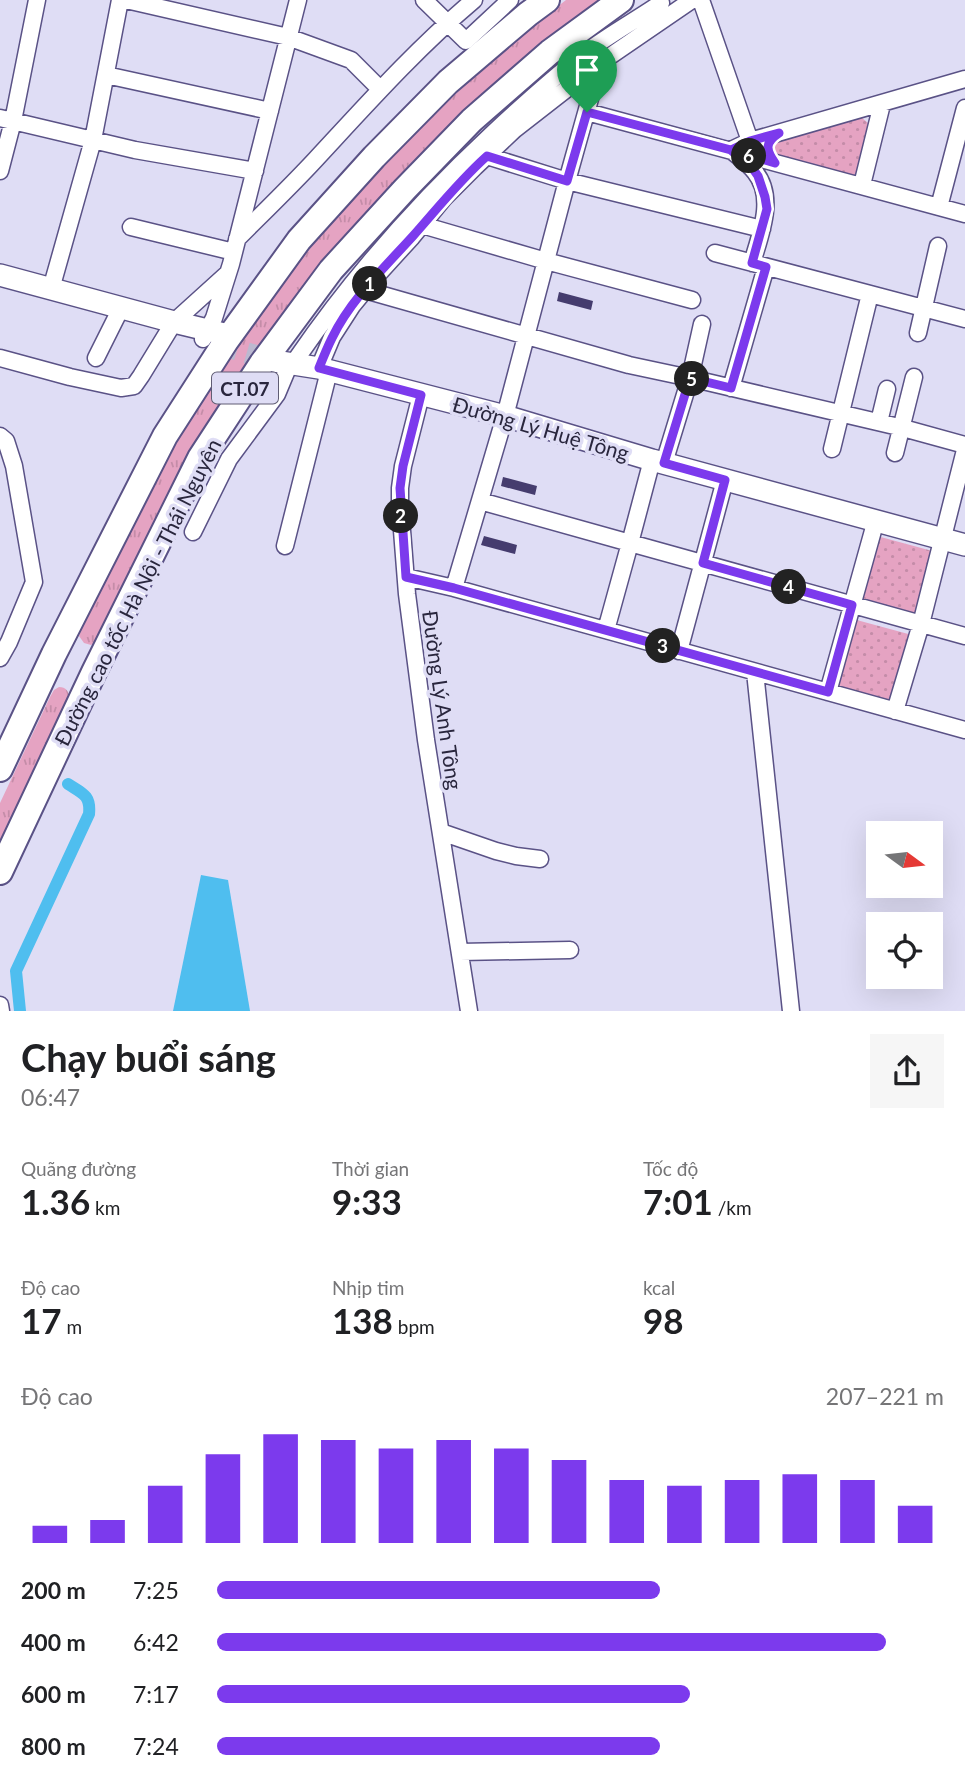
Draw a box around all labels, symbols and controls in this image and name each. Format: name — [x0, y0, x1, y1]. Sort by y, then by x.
pin — [557, 40, 617, 112]
icon: arrive — [568, 51, 606, 89]
pin: 6 — [732, 138, 766, 174]
text: 6 — [743, 144, 754, 167]
pin: 1 — [352, 266, 388, 302]
text: 1 — [364, 272, 375, 295]
pin: 5 — [674, 362, 710, 396]
text: 5 — [686, 367, 697, 390]
road number: CT.07 — [212, 372, 278, 404]
street label: Đường Lý Huệ Tông — [450, 391, 632, 465]
street label: Đường cao tốc Hà Nội - Thái Nguyên — [48, 434, 226, 750]
pin: 2 — [384, 498, 418, 534]
text: 2 — [395, 504, 406, 527]
pin: 4 — [772, 570, 806, 604]
text: 4 — [783, 575, 794, 598]
street label: Đường Lý Anh Tông — [418, 609, 468, 791]
pin: 3 — [646, 628, 680, 664]
text: 3 — [657, 634, 668, 657]
north arrow — [866, 821, 943, 898]
map controls — [866, 821, 943, 989]
button: locate — [866, 912, 943, 989]
text: Chạy buổi sáng — [21, 1034, 276, 1080]
button: share — [870, 1034, 944, 1108]
text: 06:47 — [21, 1083, 80, 1111]
text: Quãng đường — [21, 1157, 136, 1180]
text: Thời gian — [332, 1157, 409, 1180]
text: Tốc độ — [643, 1157, 698, 1180]
text: 1.36 — [21, 1180, 90, 1222]
text: 9:33 — [332, 1180, 402, 1222]
text: 7:01 — [643, 1180, 713, 1222]
text: km — [90, 1196, 120, 1219]
text: /km — [713, 1196, 752, 1219]
text: Độ cao — [21, 1276, 80, 1299]
text: Nhịp tim — [332, 1276, 404, 1299]
text: kcal — [643, 1276, 675, 1299]
text: 17 — [21, 1299, 62, 1341]
text: 138 — [332, 1299, 393, 1341]
text: 98 — [643, 1299, 684, 1341]
text: m — [62, 1315, 82, 1338]
text: bpm — [393, 1315, 435, 1338]
text: Độ cao — [21, 1382, 93, 1410]
text: 207–221 m — [826, 1382, 944, 1410]
text: 200 m — [21, 1576, 86, 1604]
text: 7:25 — [133, 1576, 179, 1604]
text: 400 m — [21, 1628, 86, 1656]
text: 6:42 — [133, 1628, 179, 1656]
text: 600 m — [21, 1680, 86, 1708]
text: 7:17 — [133, 1680, 179, 1708]
text: 800 m — [21, 1732, 86, 1760]
text: 7:24 — [133, 1732, 179, 1760]

